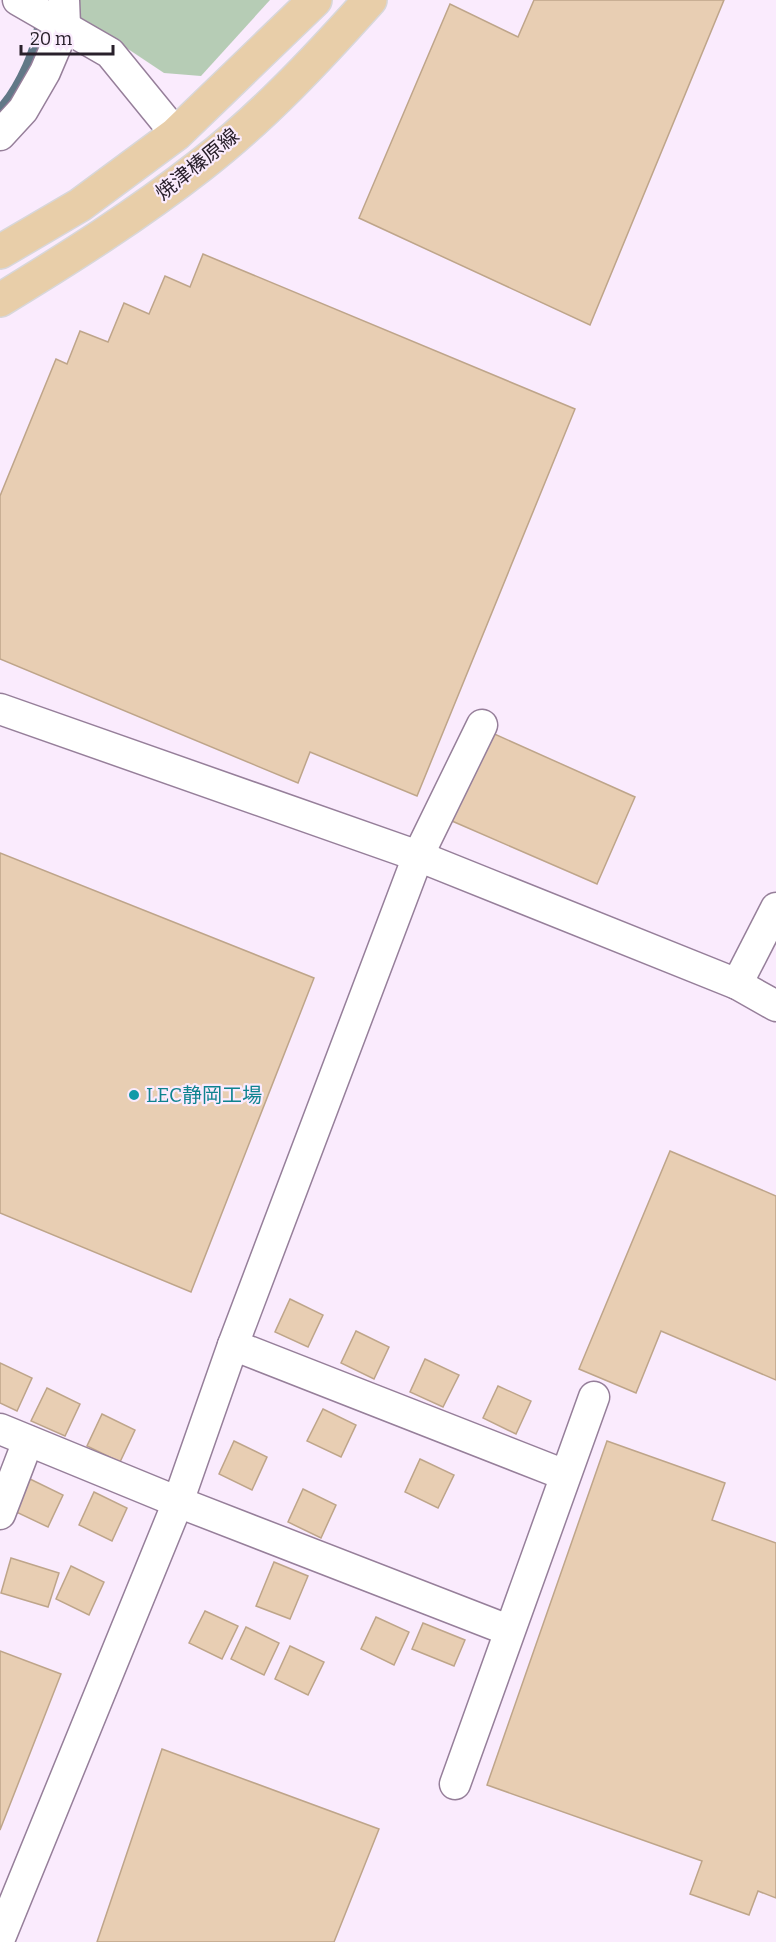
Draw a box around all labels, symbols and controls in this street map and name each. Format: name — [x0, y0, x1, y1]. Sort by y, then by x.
scale bar — [21, 18, 112, 56]
text: 20 m — [30, 28, 72, 50]
street label: 焼津榛原線 — [151, 123, 243, 205]
place label: LEC静岡工場 — [146, 1083, 262, 1107]
marker: LEC静岡工場 — [127, 1088, 141, 1102]

